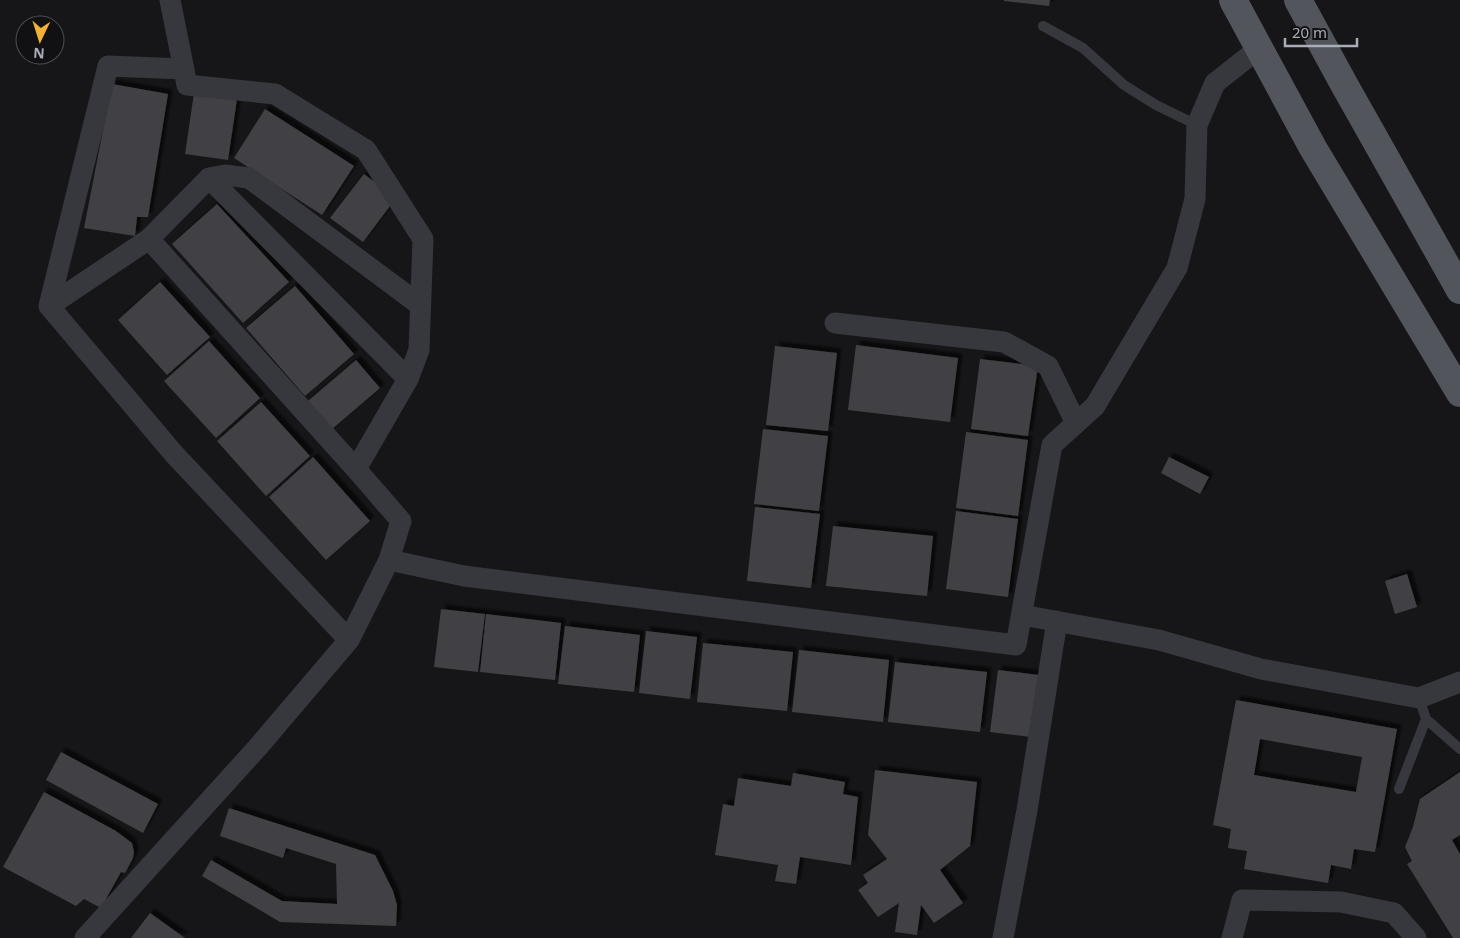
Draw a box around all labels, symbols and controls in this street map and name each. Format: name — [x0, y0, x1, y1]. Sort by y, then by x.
north arrow — [15, 15, 65, 65]
scale bar — [1285, 15, 1358, 47]
text: 20 m — [1292, 22, 1327, 42]
text: N — [33, 44, 45, 63]

